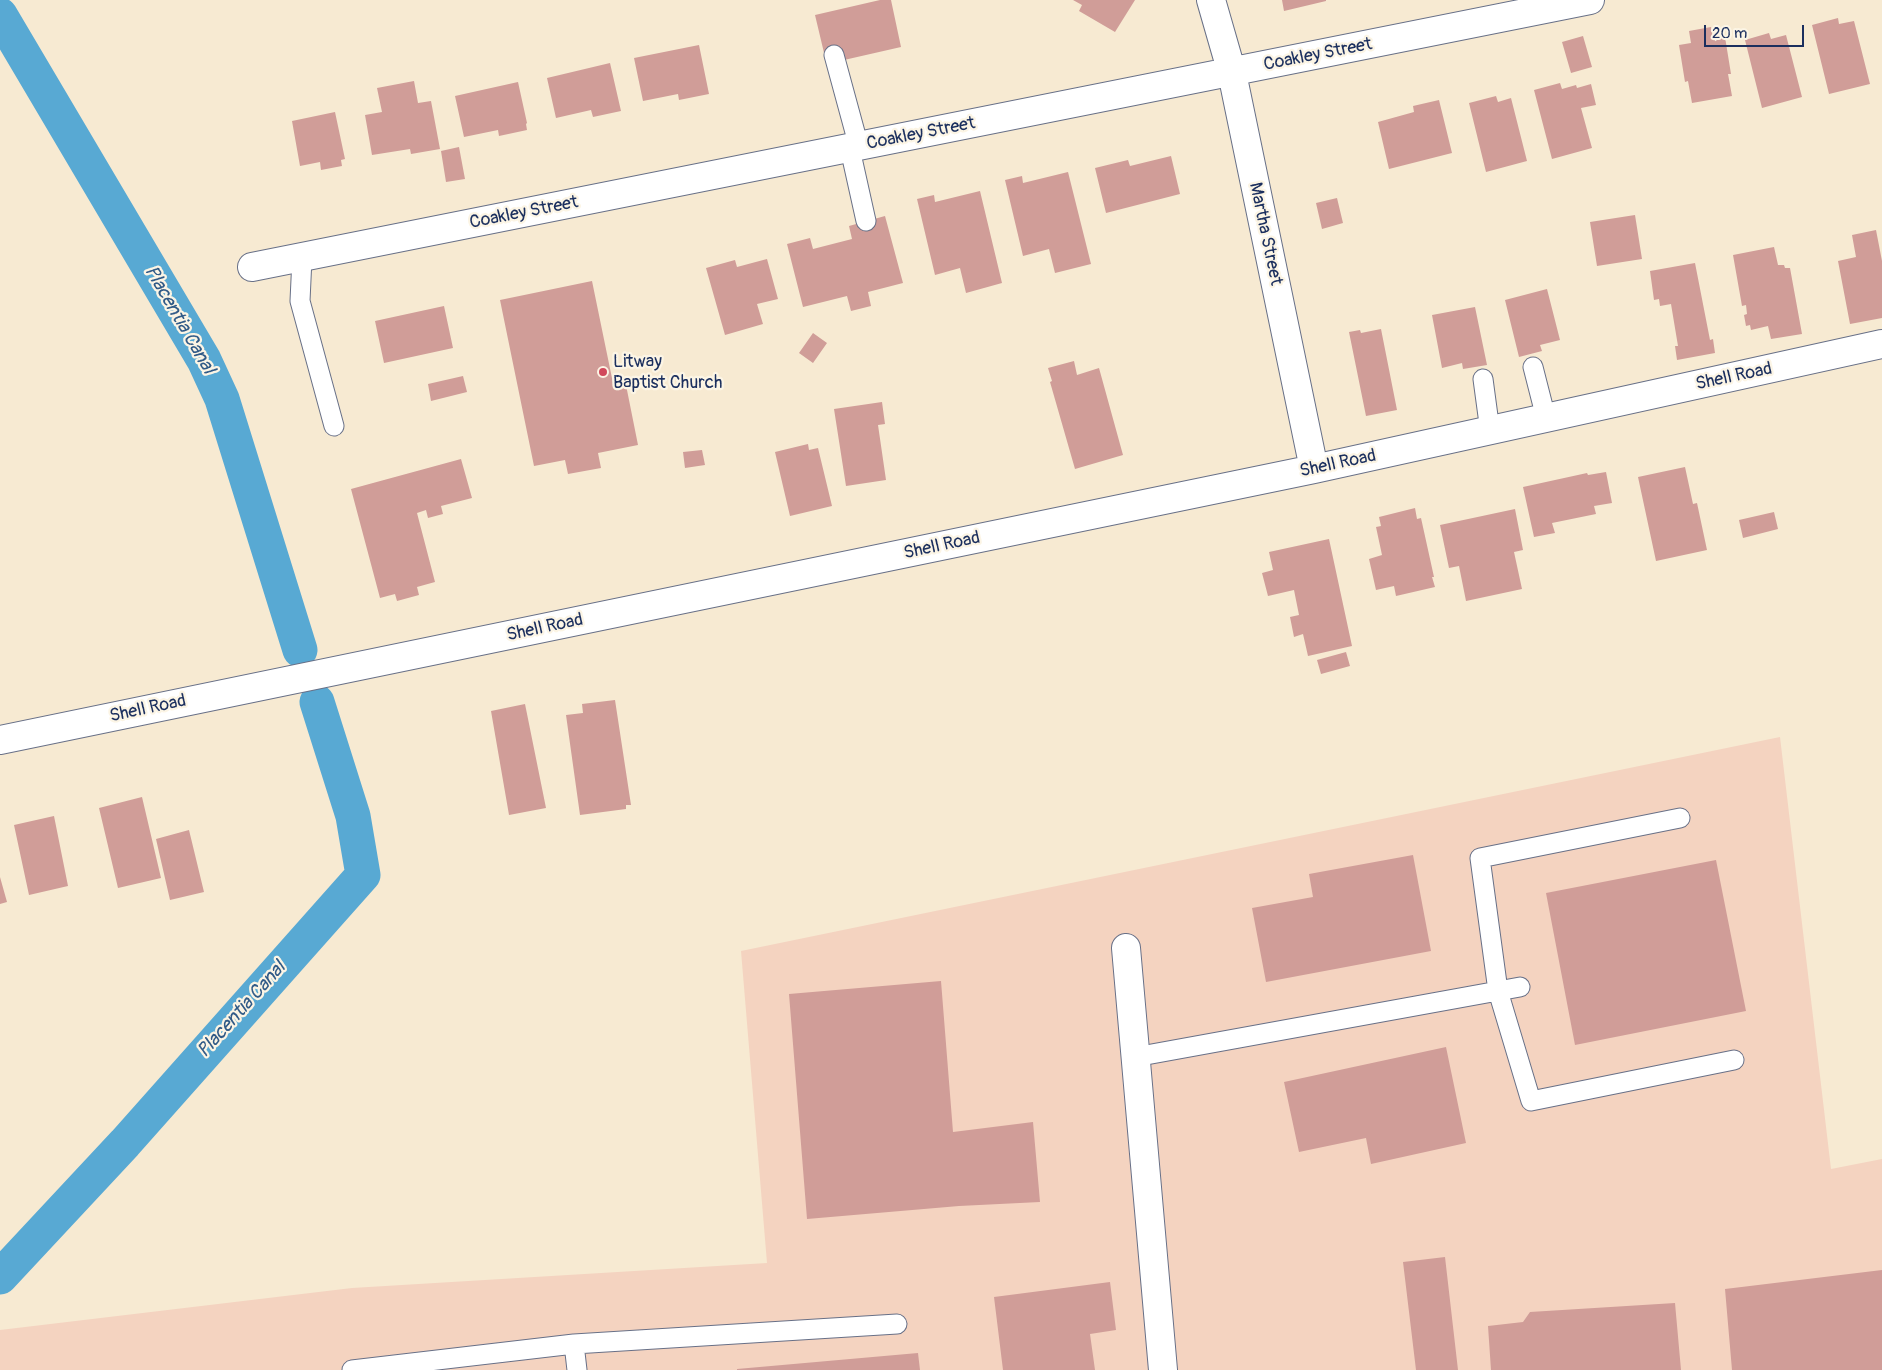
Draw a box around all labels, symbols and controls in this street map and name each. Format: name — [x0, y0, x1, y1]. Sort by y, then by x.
scale bar — [1707, 15, 1807, 47]
text: 20 m — [1712, 24, 1747, 43]
street label: Coakley Street — [1262, 34, 1374, 76]
street label: Coakley Street — [865, 113, 977, 155]
street label: Martha Street — [1244, 181, 1286, 287]
street label: Coakley Street — [468, 192, 580, 234]
water label: Placentia Canal — [139, 262, 219, 378]
place label: Litway Baptist Church — [613, 351, 722, 394]
street label: Shell Road — [1694, 358, 1774, 396]
marker: Litway Baptist Church — [597, 366, 609, 378]
street label: Shell Road — [1298, 445, 1378, 483]
street label: Shell Road — [902, 527, 982, 565]
street label: Shell Road — [505, 609, 585, 647]
street label: Shell Road — [108, 690, 188, 728]
water label: Placentia Canal — [193, 957, 291, 1063]

